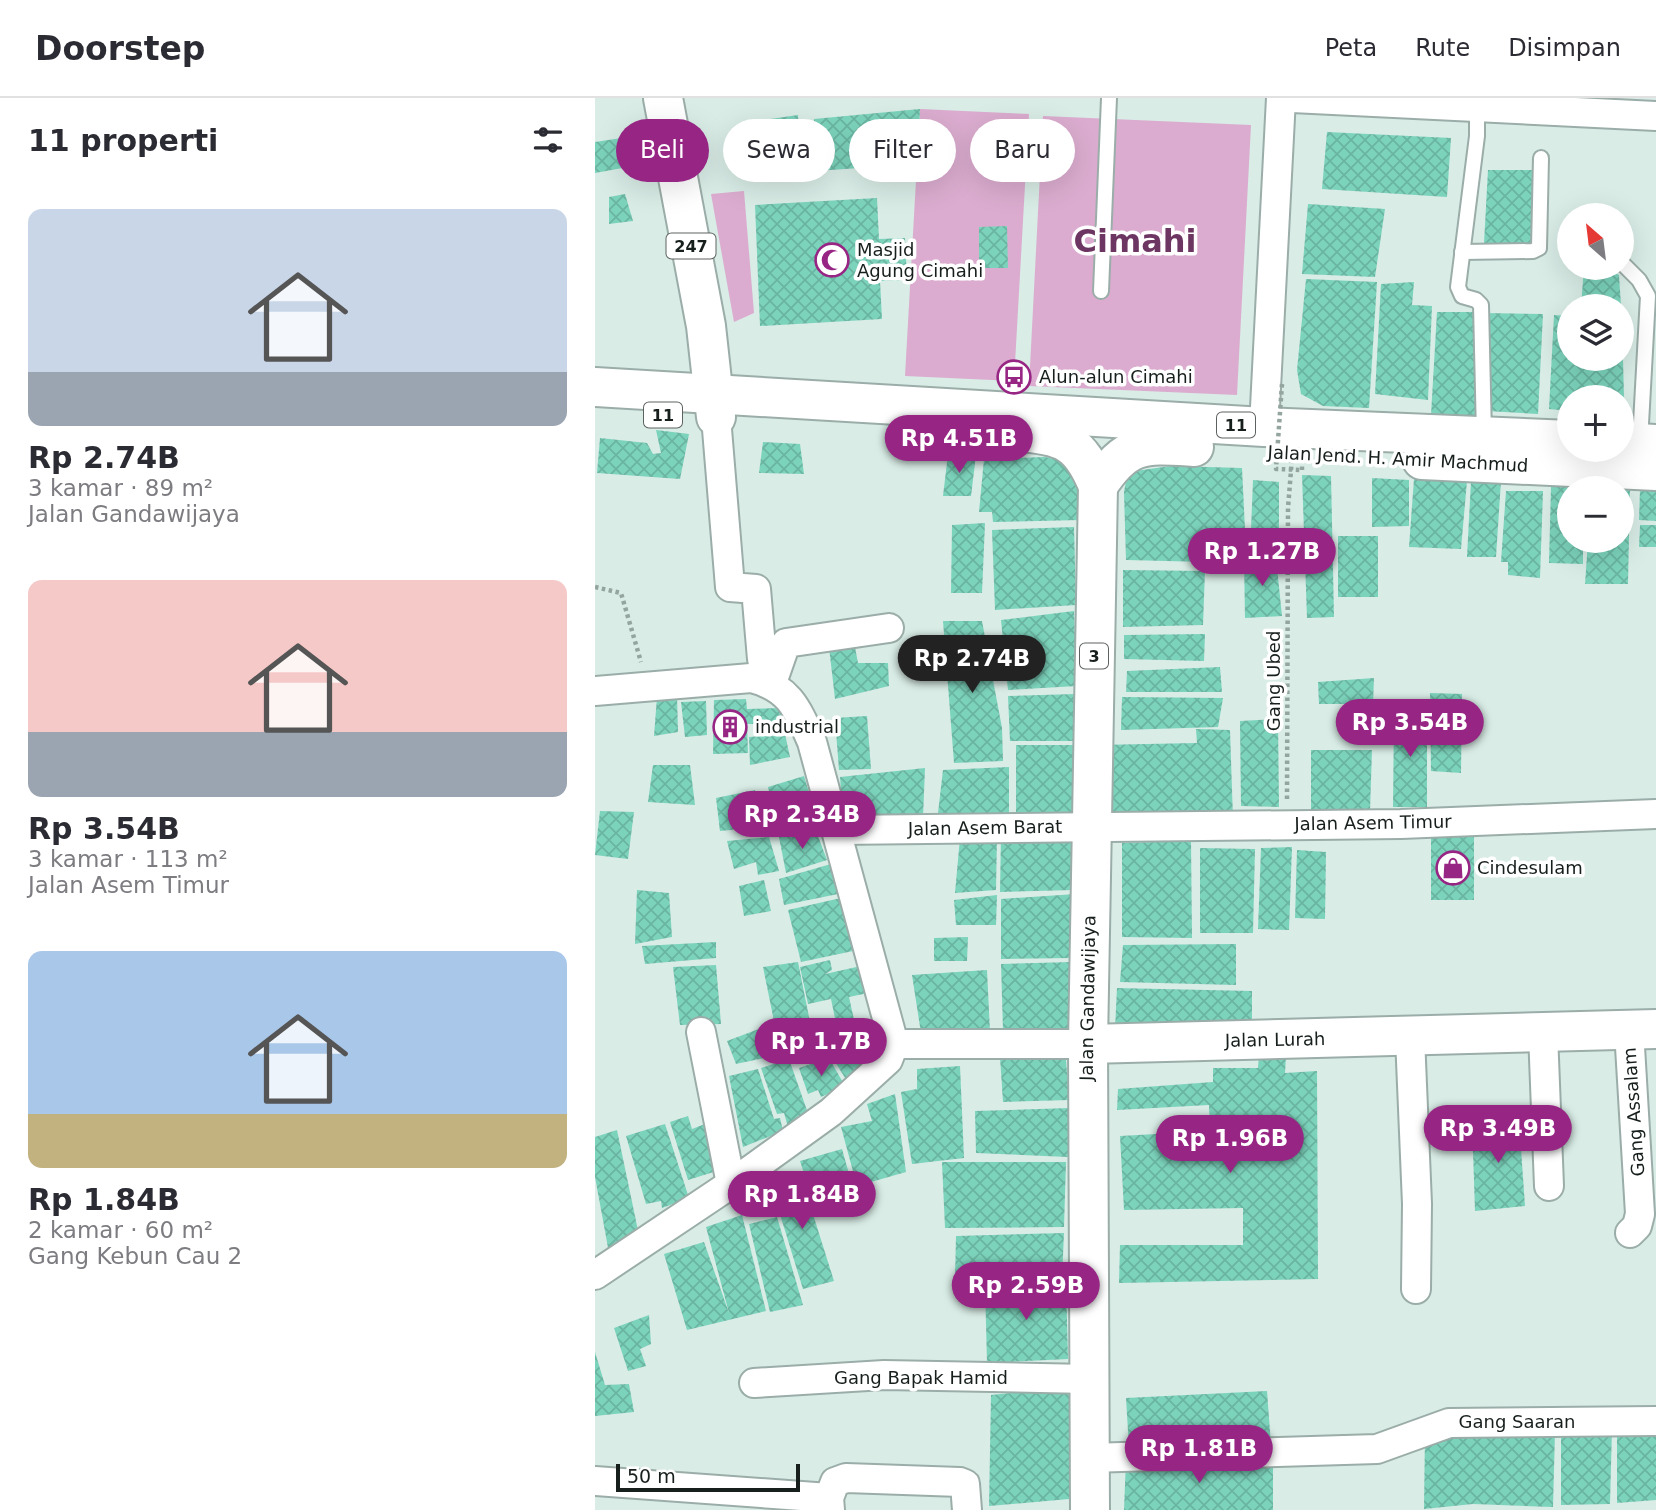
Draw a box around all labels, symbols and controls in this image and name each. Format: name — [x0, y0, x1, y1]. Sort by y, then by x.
text: Doorstep — [35, 29, 205, 68]
text: Peta — [1325, 34, 1377, 62]
text: Rute — [1415, 34, 1470, 62]
text: Disimpan — [1508, 34, 1621, 62]
chip: Beli — [616, 119, 709, 182]
chip: Sewa — [723, 119, 835, 182]
chip: Filter — [849, 119, 956, 182]
chip: Baru — [970, 119, 1075, 182]
icon: filters — [529, 121, 567, 159]
text: 11 properti — [28, 123, 218, 158]
north arrow — [1557, 203, 1635, 280]
map controls — [1557, 203, 1634, 553]
district label: Cimahi — [1073, 222, 1197, 260]
road number: 247 — [667, 234, 715, 258]
place label: Masjid Agung Cimahi — [857, 239, 983, 281]
mosque icon: Masjid Agung Cimahi — [813, 241, 851, 279]
icon: home — [235, 254, 361, 380]
button: layers — [1557, 294, 1634, 371]
bus stop icon: Alun-alun Cimahi — [995, 358, 1033, 396]
place label: Alun-alun Cimahi — [1039, 366, 1193, 387]
button: + — [1557, 385, 1634, 462]
road number: 11 — [644, 402, 682, 428]
road number: 11 — [1217, 412, 1255, 438]
pin: Rp 4.51B — [887, 416, 1031, 475]
text: Rp 4.51B — [901, 425, 1017, 451]
text: Rp 2.74B — [28, 440, 180, 475]
street label: Jalan Jend. H. Amir Machmud — [1266, 441, 1529, 476]
text: 3 kamar · 89 m² — [28, 475, 213, 501]
button: − — [1557, 476, 1634, 553]
text: Jalan Gandawijaya — [28, 501, 240, 527]
pin: Rp 1.27B — [1190, 528, 1334, 588]
text: Rp 1.27B — [1204, 538, 1320, 564]
icon: home — [235, 625, 361, 751]
street label: Gang Ubed — [1263, 631, 1284, 731]
pin: Rp 2.74B — [900, 636, 1044, 695]
road number: 3 — [1080, 643, 1108, 668]
text: Rp 2.74B — [914, 645, 1030, 671]
pin: Rp 3.54B — [1338, 700, 1482, 759]
building icon: industrial — [711, 708, 749, 746]
text: Rp 3.54B — [1352, 709, 1468, 735]
place label: industrial — [755, 716, 839, 737]
pin: Rp 2.34B — [730, 792, 874, 851]
text: Rp 2.34B — [744, 801, 860, 827]
text: Rp 3.54B — [28, 811, 180, 846]
street label: Jalan Asem Timur — [1293, 811, 1452, 834]
street label: Jalan Asem Barat — [907, 816, 1062, 839]
text: 3 kamar · 113 m² — [28, 846, 228, 872]
shop icon: Cindesulam — [1434, 849, 1472, 887]
place label: Cindesulam — [1477, 857, 1583, 878]
text: Jalan Asem Timur — [28, 872, 229, 898]
street label: Jalan Gandawijaya — [1076, 915, 1099, 1082]
icon: home — [235, 996, 361, 1122]
pin: Rp 1.7B — [756, 1018, 886, 1078]
text: Rp 1.7B — [771, 1028, 871, 1054]
street label: Jalan Lurah — [1224, 1028, 1325, 1051]
street label: Gang Assalam — [1619, 1047, 1648, 1177]
pin: Rp 3.49B — [1426, 1105, 1570, 1165]
text: Rp 3.49B — [1440, 1115, 1556, 1141]
pin: Rp 1.96B — [1158, 1116, 1302, 1175]
text: Rp 1.96B — [1172, 1125, 1288, 1151]
pin: Rp 1.84B — [730, 1172, 874, 1231]
text: Rp 1.84B — [744, 1181, 860, 1207]
text: Rp 1.84B — [28, 1182, 180, 1217]
text: 2 kamar · 60 m² — [28, 1217, 213, 1243]
text: Gang Kebun Cau 2 — [28, 1243, 242, 1269]
pin: Rp 2.59B — [954, 1262, 1098, 1322]
text: Rp 2.59B — [968, 1272, 1084, 1298]
street label: Gang Bapak Hamid — [834, 1367, 1008, 1388]
street label: Gang Saaran — [1459, 1411, 1575, 1432]
pin: Rp 1.81B — [1127, 1426, 1271, 1485]
text: Rp 1.81B — [1141, 1435, 1257, 1461]
scale bar — [616, 1461, 800, 1493]
text: 50 m — [627, 1465, 676, 1487]

